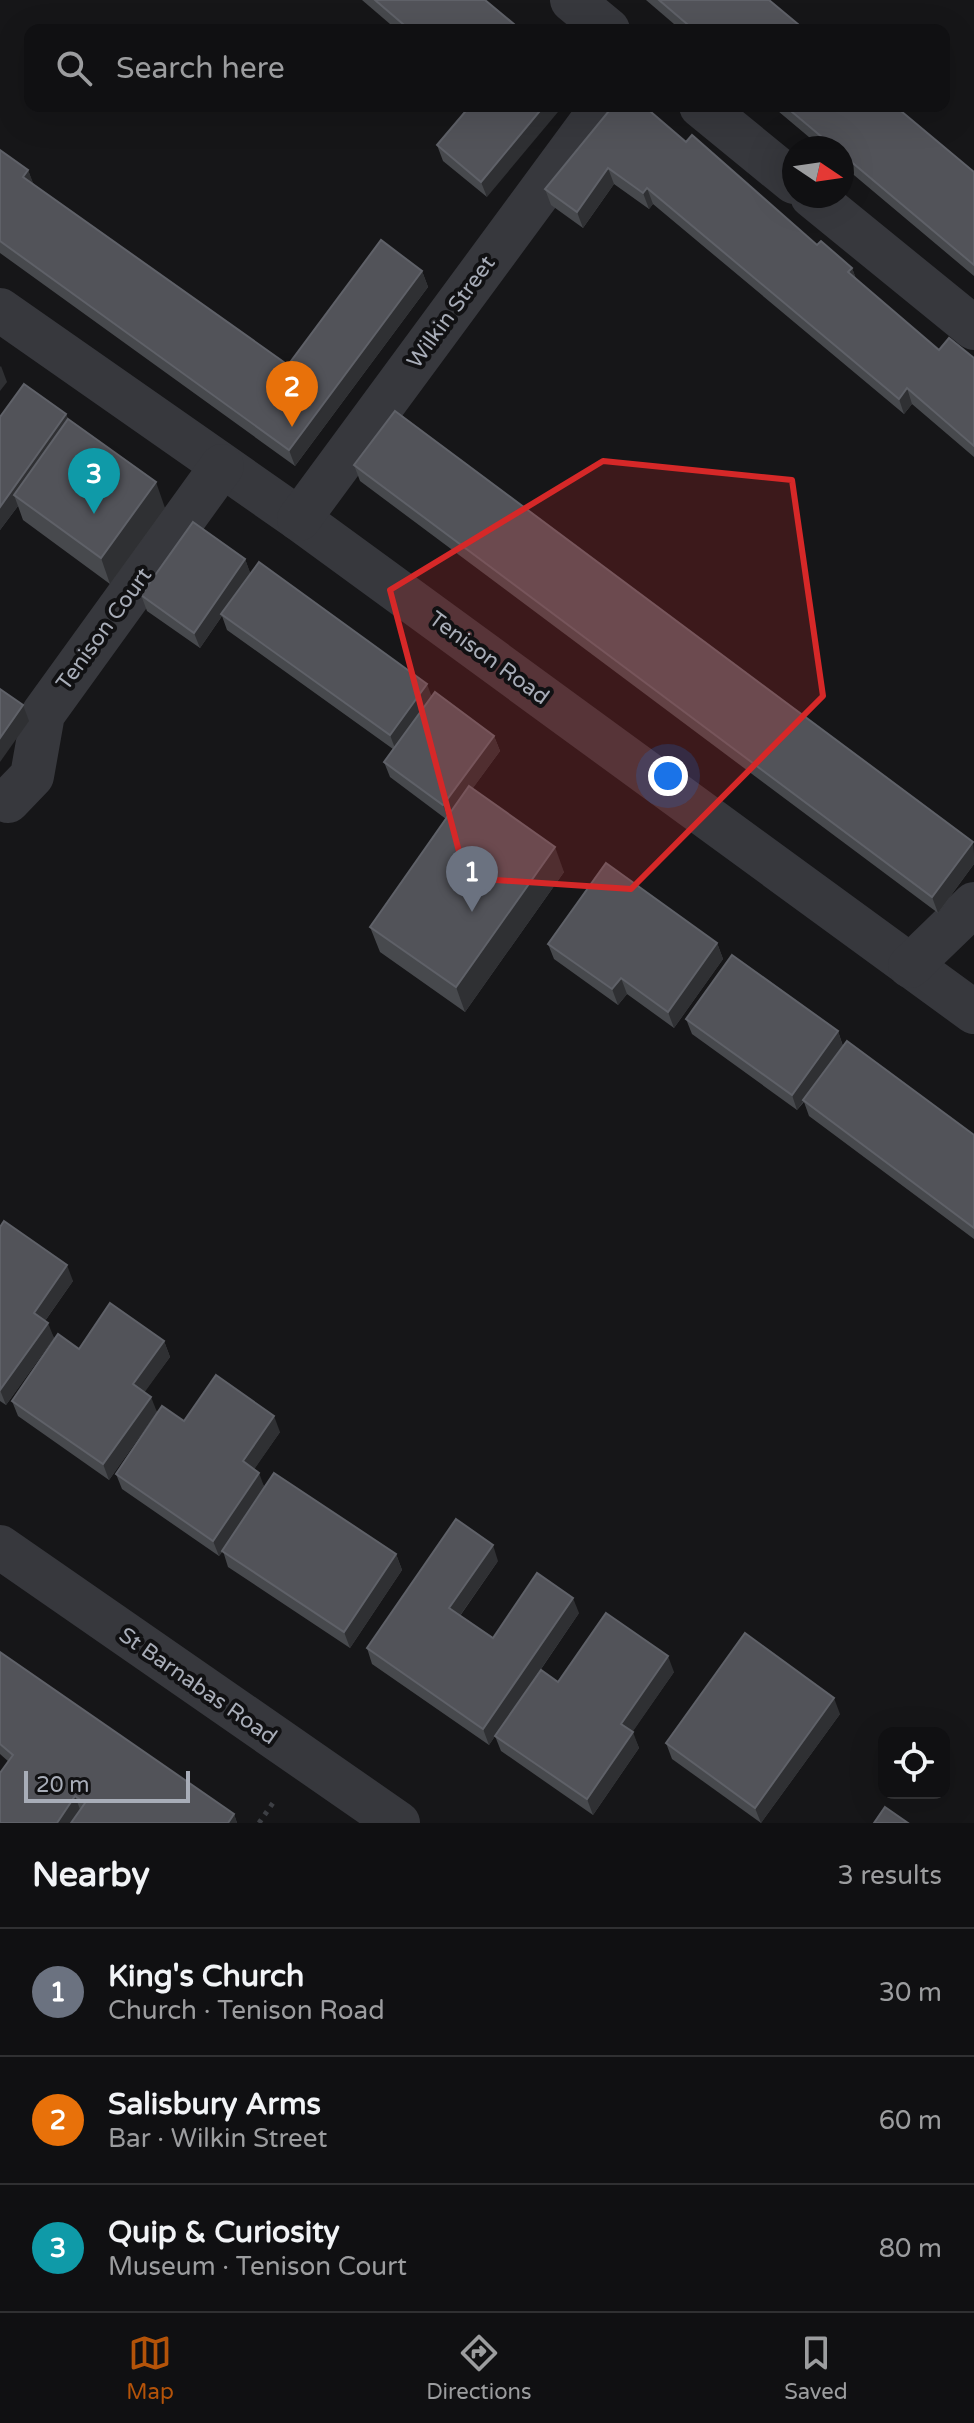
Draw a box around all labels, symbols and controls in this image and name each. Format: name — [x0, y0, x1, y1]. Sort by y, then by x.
search box — [24, 24, 950, 112]
icon: search — [52, 46, 96, 90]
text: Search here — [116, 50, 285, 87]
north arrow — [782, 136, 854, 208]
street label: Wilkin Street — [402, 251, 500, 373]
pin: 2 — [266, 361, 318, 427]
pin: 3 — [68, 448, 120, 514]
street label: Tenison Court — [51, 563, 157, 695]
street label: Tenison Road — [424, 606, 554, 710]
your location — [648, 756, 688, 796]
pin: 1 — [446, 846, 498, 912]
street label: St Barnabas Road — [114, 1622, 282, 1750]
map controls — [878, 1727, 950, 1799]
button: locate — [878, 1727, 950, 1799]
scale bar — [24, 1767, 190, 1803]
text: 20 m — [36, 1772, 90, 1798]
text: Nearby — [32, 1855, 150, 1896]
text: 3 results — [837, 1860, 942, 1891]
text: King's Church — [108, 1958, 304, 1995]
text: 1 — [50, 1977, 66, 2008]
text: 30 m — [879, 1977, 942, 2008]
text: Church · Tenison Road — [108, 1995, 385, 2026]
text: Salisbury Arms — [108, 2086, 321, 2123]
text: 2 — [50, 2105, 66, 2136]
text: 60 m — [879, 2105, 942, 2136]
text: Bar · Wilkin Street — [108, 2123, 327, 2154]
text: Quip & Curiosity — [108, 2214, 340, 2251]
text: 3 — [50, 2233, 66, 2264]
text: 80 m — [879, 2233, 942, 2264]
text: Museum · Tenison Court — [108, 2251, 407, 2282]
tab: Map — [126, 2331, 174, 2405]
tab: Directions — [426, 2331, 532, 2405]
tab: Saved — [784, 2331, 848, 2405]

